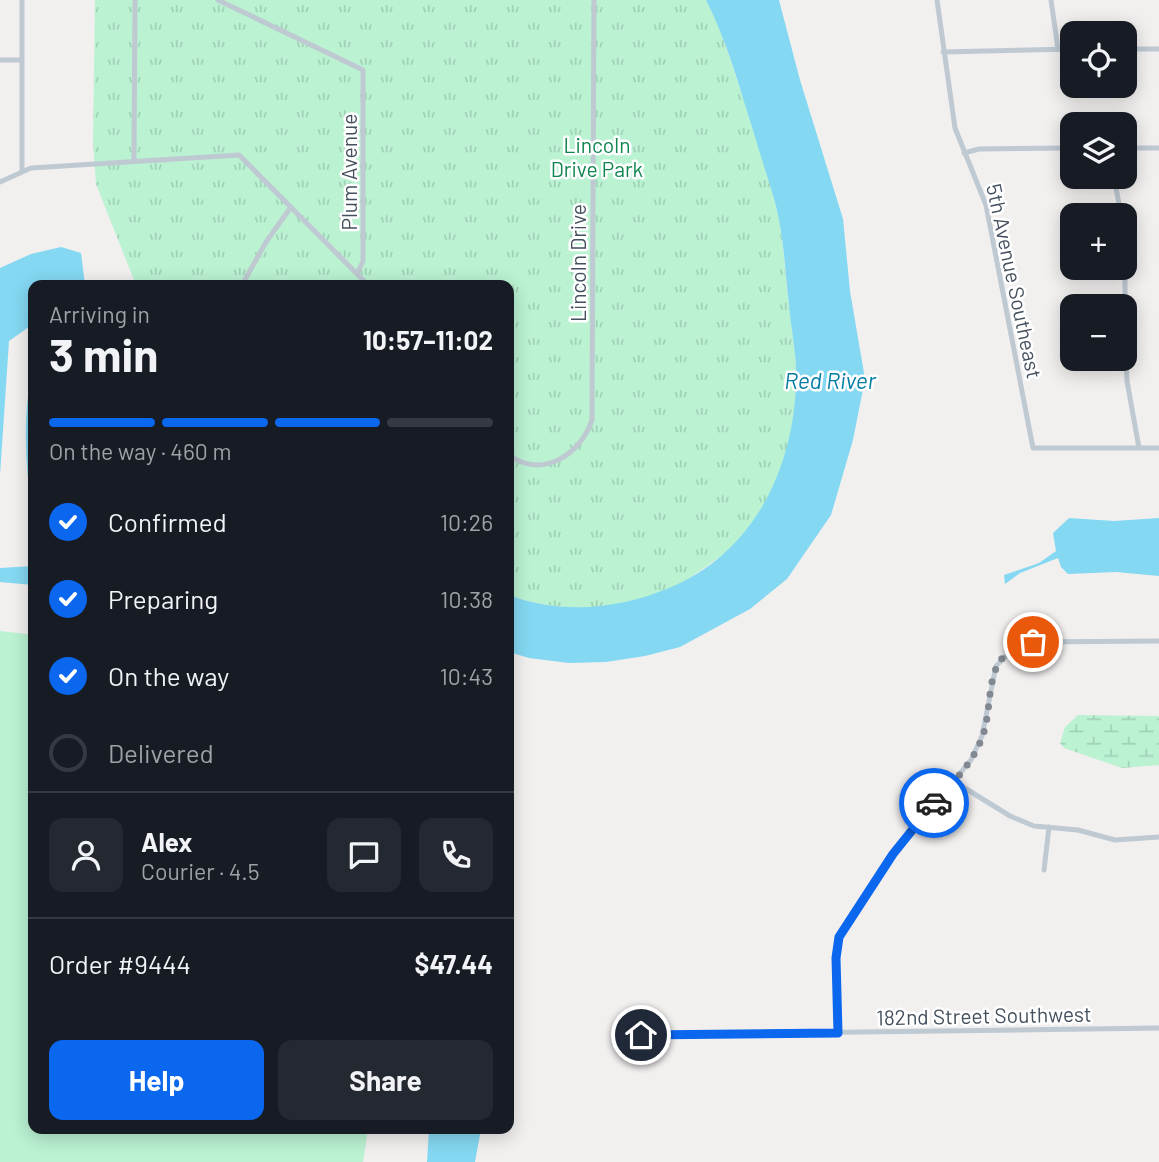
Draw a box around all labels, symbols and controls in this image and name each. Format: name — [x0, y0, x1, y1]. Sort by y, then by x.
map controls — [1060, 21, 1137, 371]
button: locate — [1060, 21, 1137, 98]
button: layers — [1060, 112, 1137, 189]
street label: Plum Avenue — [336, 114, 361, 230]
park label: Lincoln Drive Park — [551, 132, 643, 181]
street label: 5th Avenue Southeast — [982, 181, 1048, 381]
button: + — [1060, 203, 1137, 280]
street label: Lincoln Drive — [565, 204, 590, 322]
button: − — [1060, 294, 1137, 371]
text: Arriving in — [49, 300, 150, 328]
text: 10:57–11:02 — [363, 324, 493, 355]
text: 3 min — [49, 326, 158, 381]
water label: Red River — [784, 366, 877, 394]
text: On the way · 460 m — [49, 437, 231, 465]
icon: check — [49, 503, 87, 541]
text: Confirmed — [108, 506, 227, 537]
text: 10:26 — [440, 508, 493, 536]
icon: check — [49, 580, 87, 618]
text: Preparing — [108, 583, 218, 614]
text: 10:38 — [440, 585, 493, 613]
pin — [1003, 612, 1063, 672]
icon: bag — [1014, 623, 1052, 661]
icon: check — [49, 657, 87, 695]
text: On the way — [108, 660, 229, 691]
text: 10:43 — [440, 662, 493, 690]
text: Delivered — [108, 737, 214, 768]
courier — [899, 768, 969, 838]
icon: car — [915, 784, 953, 822]
button: person — [49, 818, 123, 892]
button: chat — [327, 818, 401, 892]
button: phone — [419, 818, 493, 892]
text: Alex — [141, 826, 192, 857]
text: Courier · 4.5 — [141, 857, 260, 885]
text: Order #9444 — [49, 948, 191, 979]
text: $47.44 — [415, 948, 493, 979]
street label: 182nd Street Southwest — [876, 1001, 1092, 1029]
pin — [611, 1005, 671, 1065]
icon: home — [622, 1016, 660, 1054]
button: Help — [49, 1040, 264, 1120]
button: Share — [278, 1040, 493, 1120]

